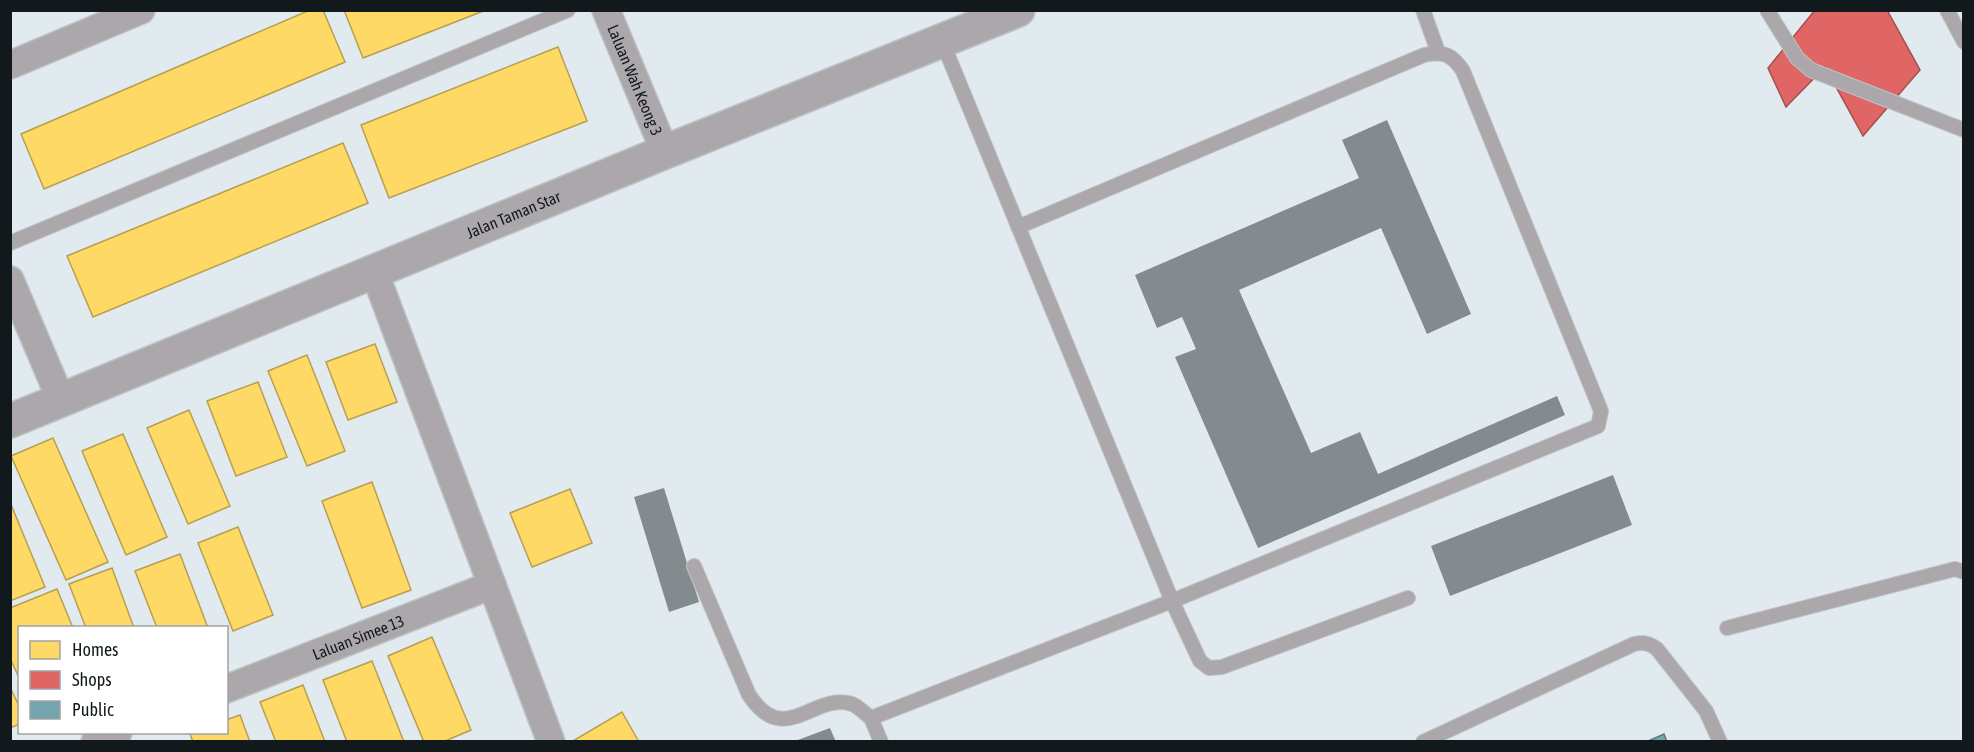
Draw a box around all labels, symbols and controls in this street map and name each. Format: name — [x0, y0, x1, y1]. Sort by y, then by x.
street label: Laluan Wah Keong 3 — [604, 22, 666, 138]
street label: Jalan Taman Star — [464, 187, 563, 242]
street label: Laluan Simee 13 — [310, 611, 407, 663]
legend — [18, 626, 228, 734]
text: Homes — [72, 639, 118, 660]
text: Shops — [72, 669, 112, 690]
text: Public — [72, 699, 114, 720]

